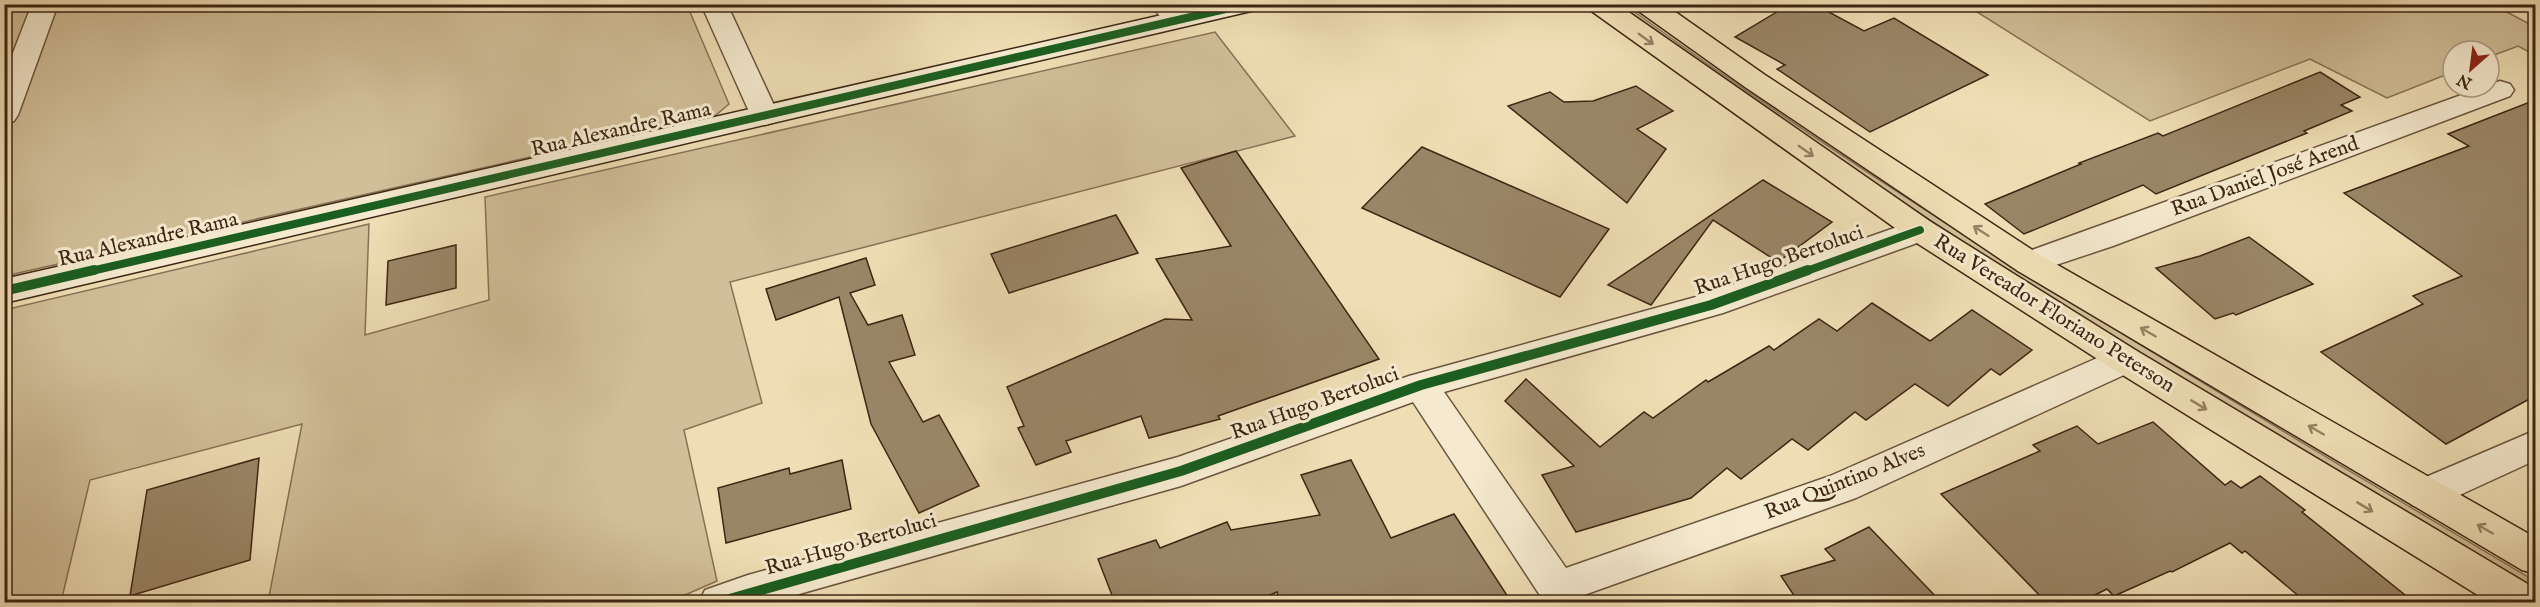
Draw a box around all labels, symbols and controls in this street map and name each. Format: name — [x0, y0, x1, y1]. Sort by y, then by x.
one-way arrow — [1638, 33, 1654, 45]
north arrow — [2441, 39, 2501, 99]
text: N — [2454, 68, 2477, 93]
street label: Rua Alexandre Rama — [528, 96, 714, 164]
street label: Rua Daniel José Arend — [2167, 130, 2363, 224]
one-way arrow — [1797, 145, 1814, 157]
street label: Rua Alexandre Rama — [55, 206, 241, 274]
street label: Rua Hugo Bertoluci — [1691, 219, 1867, 303]
one-way arrow — [1974, 225, 1990, 237]
street label: Rua Vereador Floriano Peterson — [1928, 228, 2180, 400]
one-way arrow — [2140, 326, 2157, 338]
street label: Rua Hugo Bertoluci — [1227, 361, 1403, 447]
one-way arrow — [2190, 399, 2207, 411]
one-way arrow — [2308, 424, 2325, 436]
street label: Rua Quintino Alves — [1761, 437, 1929, 527]
one-way arrow — [2356, 501, 2373, 513]
street label: Rua Hugo Bertoluci — [762, 508, 940, 582]
one-way arrow — [2477, 522, 2494, 534]

